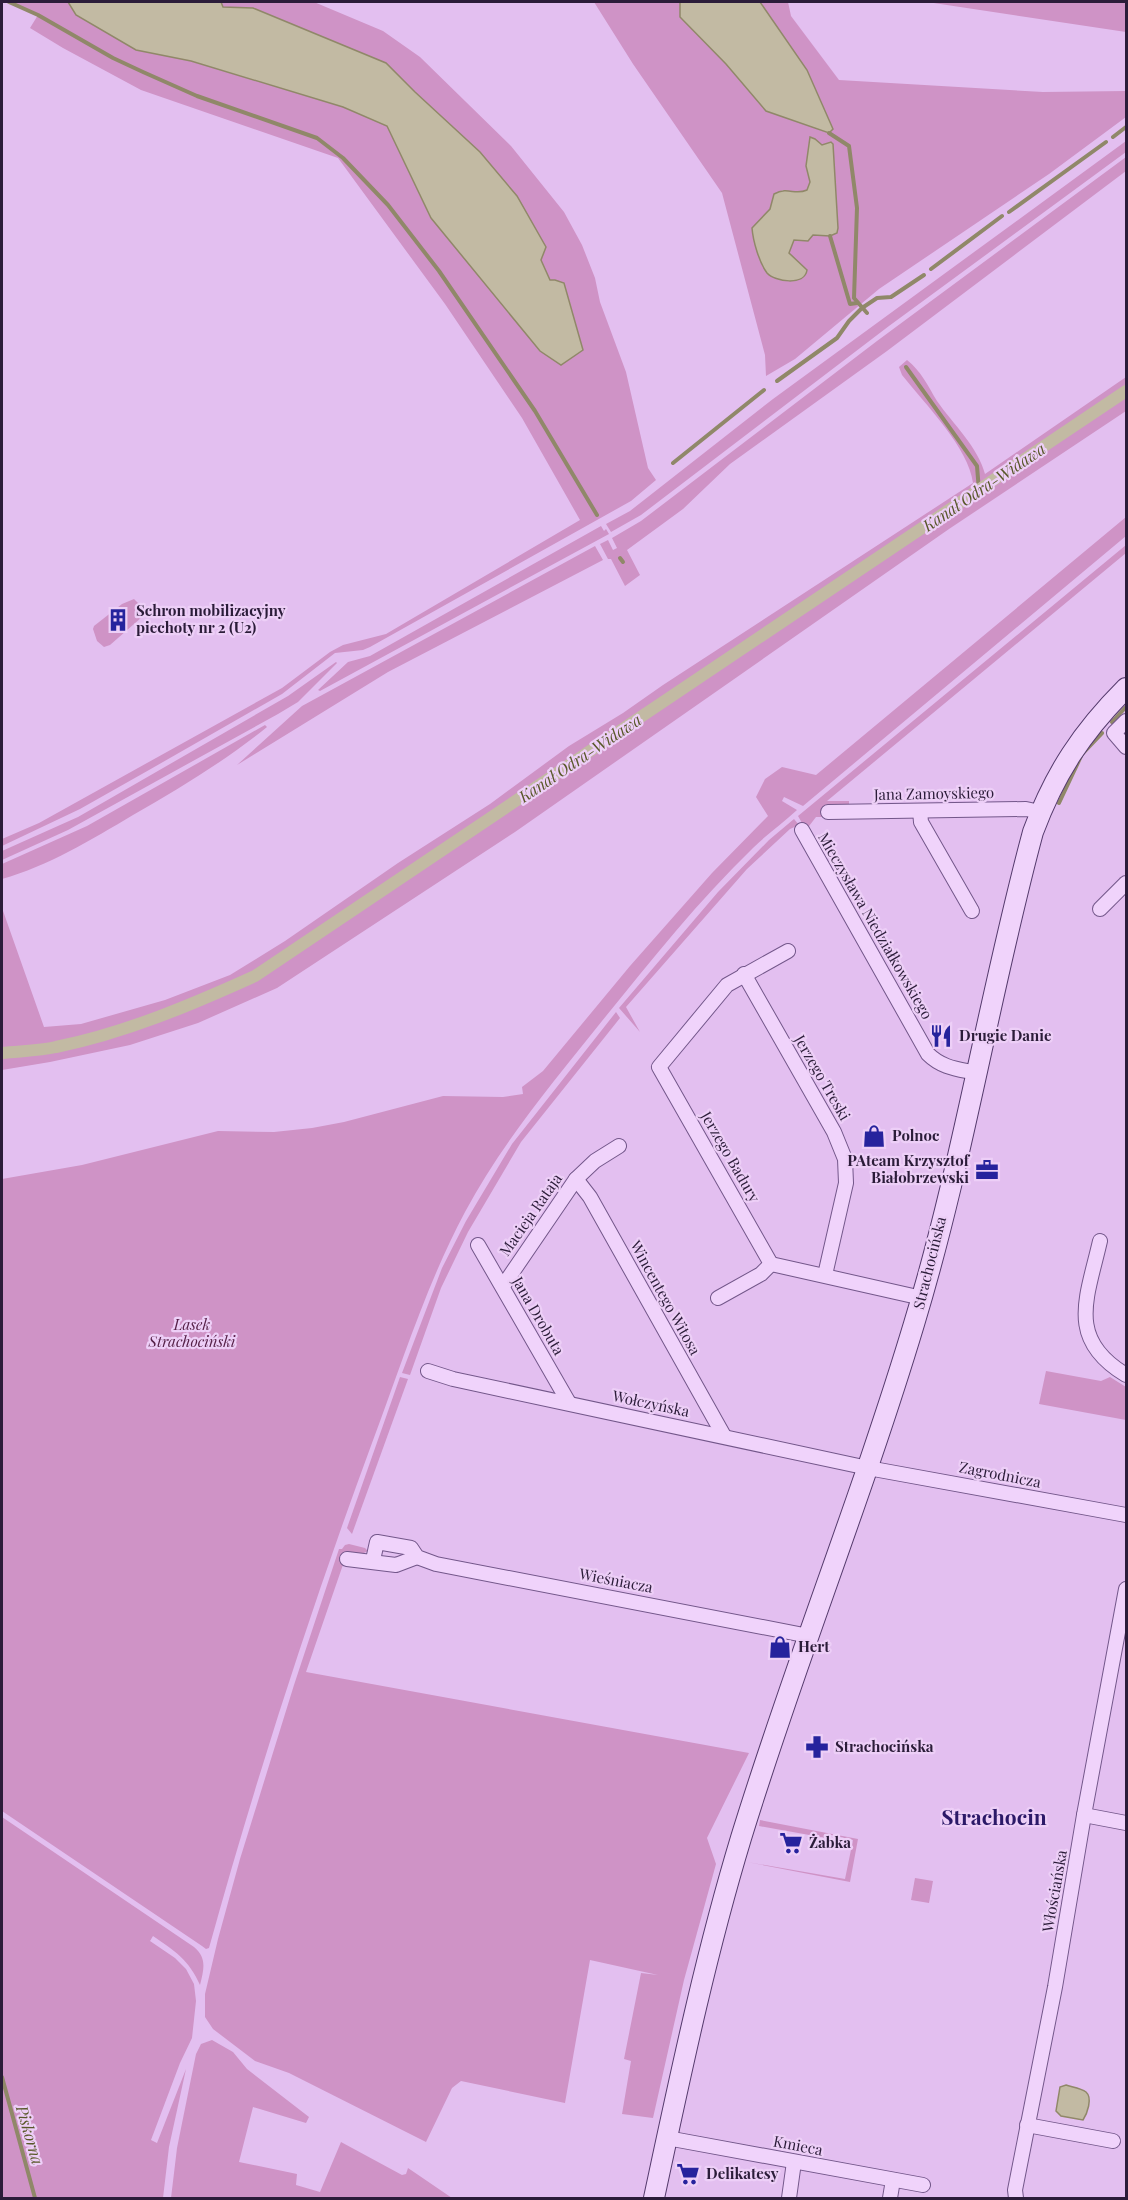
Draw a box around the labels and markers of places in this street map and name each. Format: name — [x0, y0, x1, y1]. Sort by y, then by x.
place label: Schron mobilizacyjny piechoty nr 2 (U2) — [136, 600, 286, 637]
building icon: Schron mobilizacyjny piechoty nr 2 (U2) — [105, 607, 131, 633]
restaurant icon: Drugie Danie — [928, 1023, 954, 1049]
place label: Drugie Danie — [959, 1025, 1052, 1045]
shop icon: Polnoc — [861, 1123, 887, 1149]
place label: Polnoc — [892, 1125, 940, 1145]
place label: PAteam Krzysztof Białobrzewski — [847, 1150, 971, 1187]
office icon: PAteam Krzysztof Białobrzewski — [974, 1157, 1000, 1183]
shop icon: Hert — [767, 1634, 793, 1660]
place label: Hert — [798, 1636, 830, 1656]
pharmacy icon: Strachocińska — [804, 1734, 830, 1760]
place label: Strachocińska — [835, 1736, 934, 1756]
supermarket icon: Żabka — [778, 1830, 804, 1856]
place label: Żabka — [809, 1832, 851, 1852]
supermarket icon: Delikatesy — [675, 2161, 701, 2187]
place label: Delikatesy — [706, 2163, 779, 2183]

